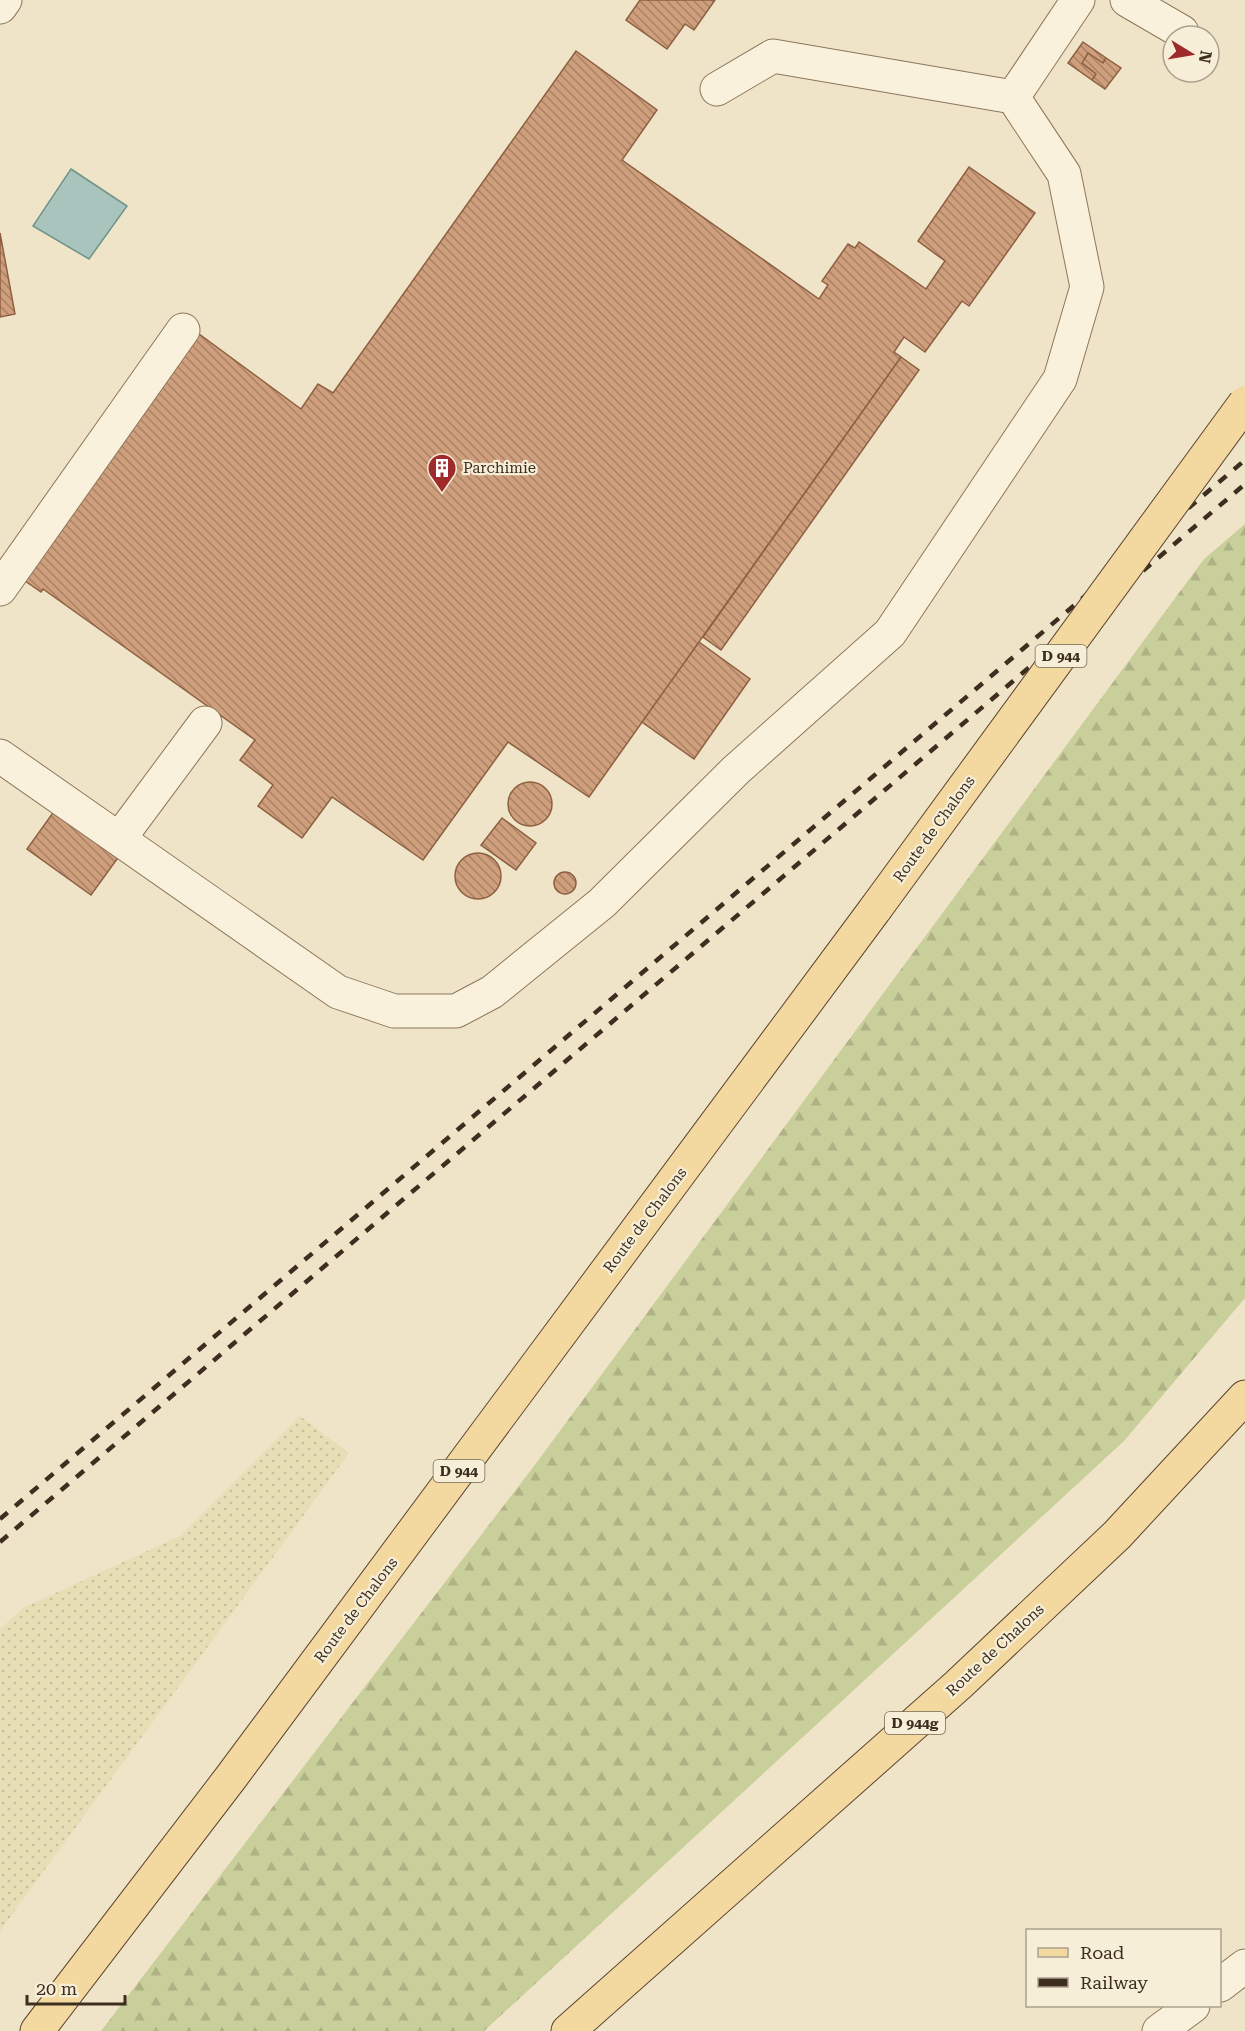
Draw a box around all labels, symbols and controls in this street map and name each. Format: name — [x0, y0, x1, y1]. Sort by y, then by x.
north arrow — [1161, 24, 1221, 84]
text: N — [1195, 49, 1216, 65]
building icon: Parchimie — [426, 452, 458, 494]
place label: Parchimie — [463, 459, 536, 477]
road number: D 944 — [1036, 645, 1086, 667]
street label: Route de Chalons — [889, 772, 979, 886]
street label: Route de Chalons — [600, 1164, 690, 1276]
road number: D 944 — [434, 1460, 484, 1482]
street label: Route de Chalons — [311, 1554, 401, 1666]
street label: Route de Chalons — [942, 1600, 1048, 1700]
road number: D 944g — [885, 1712, 945, 1734]
legend — [1026, 1929, 1221, 2007]
text: Road — [1080, 1942, 1125, 1963]
scale bar — [27, 1968, 124, 2006]
text: Railway — [1080, 1972, 1148, 1993]
text: 20 m — [36, 1978, 77, 1999]

